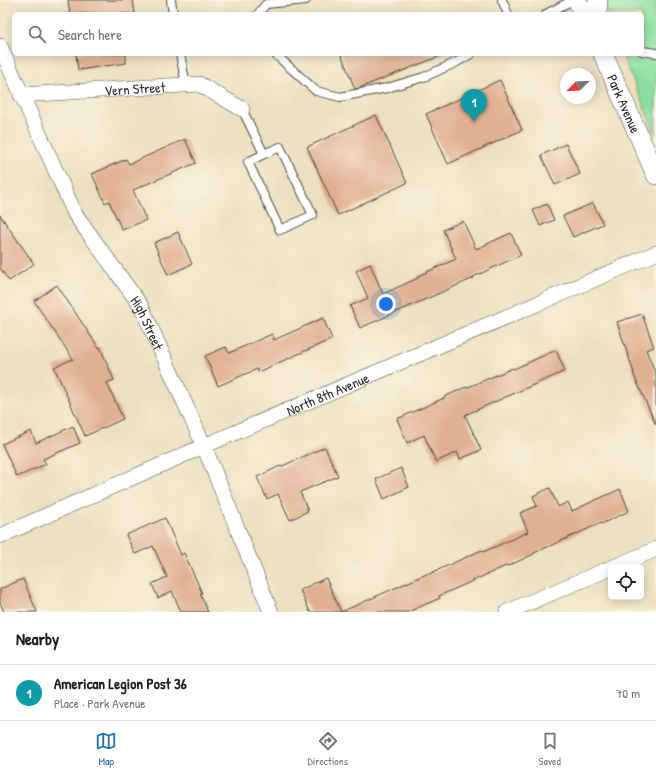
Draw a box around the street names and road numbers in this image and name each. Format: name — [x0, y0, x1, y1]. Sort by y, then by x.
street label: Park Avenue — [603, 71, 646, 136]
street label: Vern Street — [104, 77, 166, 99]
street label: High Street — [127, 291, 169, 353]
street label: North 8th Avenue — [283, 367, 372, 419]

